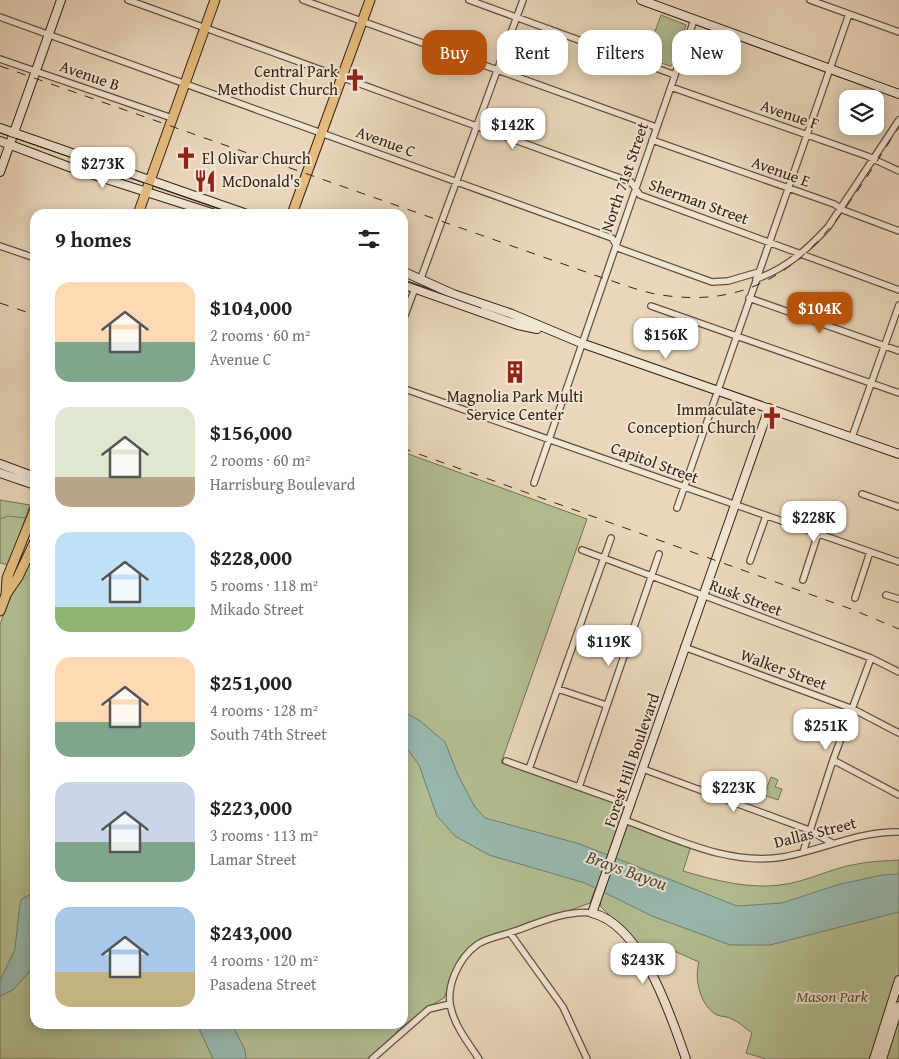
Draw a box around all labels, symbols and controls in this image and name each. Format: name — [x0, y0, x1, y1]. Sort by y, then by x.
chip: Buy — [422, 30, 487, 75]
chip: Rent — [497, 30, 568, 75]
chip: Filters — [578, 30, 662, 75]
chip: New — [672, 30, 741, 75]
street label: Avenue B — [57, 54, 123, 96]
place label: Central Park Methodist Church — [218, 59, 339, 101]
church icon: Central Park Methodist Church — [342, 67, 368, 93]
map controls — [839, 90, 884, 135]
button: layers — [839, 90, 884, 135]
street label: Avenue F — [757, 93, 823, 135]
pin: $142K — [478, 108, 548, 150]
text: $142K — [491, 112, 535, 136]
street label: North 71st Street — [594, 118, 654, 235]
street label: Avenue C — [353, 119, 419, 163]
church icon: El Olivar Church — [173, 145, 199, 171]
pin: $273K — [68, 146, 138, 189]
place label: El Olivar Church — [202, 146, 311, 170]
street label: Avenue E — [748, 149, 814, 193]
text: $273K — [81, 151, 125, 175]
restaurant icon: McDonald's — [192, 168, 218, 194]
place label: McDonald's — [222, 169, 300, 193]
street label: Sherman Street — [646, 172, 753, 230]
text: 9 homes — [55, 224, 131, 255]
icon: filters — [355, 225, 383, 253]
text: $104,000 — [210, 292, 292, 323]
pin: $104K — [785, 292, 855, 334]
text: $104K — [798, 296, 842, 320]
icon: home — [95, 302, 155, 362]
pin: $156K — [631, 318, 701, 360]
text: $156K — [644, 322, 688, 346]
text: 2 rooms · 60 m² — [210, 323, 310, 347]
text: Avenue C — [210, 347, 271, 371]
building icon: Magnolia Park Multi Service Center — [502, 359, 528, 385]
place label: Magnolia Park Multi Service Center — [447, 384, 584, 426]
place label: Immaculate Conception Church — [628, 397, 756, 439]
church icon: Immaculate Conception Church — [759, 405, 785, 431]
text: $156,000 — [210, 417, 292, 448]
icon: home — [95, 427, 155, 487]
street label: Capitol Street — [608, 435, 703, 489]
text: 2 rooms · 60 m² — [210, 448, 310, 472]
text: Harrisburg Boulevard — [210, 472, 355, 496]
pin: $228K — [779, 500, 849, 543]
text: $228K — [792, 505, 836, 529]
text: $228,000 — [210, 542, 292, 573]
icon: home — [95, 552, 155, 612]
street label: Rusk Street — [706, 572, 786, 622]
text: 5 rooms · 118 m² — [210, 573, 318, 597]
text: Mikado Street — [210, 597, 304, 621]
pin: $119K — [574, 624, 644, 667]
text: $119K — [587, 629, 631, 653]
street label: Walker Street — [737, 642, 831, 696]
text: $251,000 — [210, 667, 292, 698]
icon: home — [95, 677, 155, 737]
street label: Forest Hill Boulevard — [597, 689, 665, 830]
text: 4 rooms · 128 m² — [210, 698, 318, 722]
pin: $251K — [791, 708, 861, 751]
text: $251K — [804, 713, 848, 737]
text: South 74th Street — [210, 722, 327, 746]
pin: $223K — [699, 770, 769, 813]
text: $223K — [712, 775, 756, 799]
text: $223,000 — [210, 792, 292, 823]
icon: home — [95, 802, 155, 862]
street label: Dallas Street — [771, 810, 859, 854]
text: 3 rooms · 113 m² — [210, 823, 318, 847]
water label: Brays Bayou — [582, 843, 671, 897]
text: Lamar Street — [210, 847, 297, 871]
text: $243,000 — [210, 917, 292, 948]
icon: home — [95, 927, 155, 987]
pin: $243K — [608, 942, 678, 985]
text: $243K — [621, 947, 665, 971]
text: 4 rooms · 120 m² — [210, 948, 318, 972]
text: Pasadena Street — [210, 972, 317, 996]
park label: Mason Park — [796, 984, 869, 1008]

